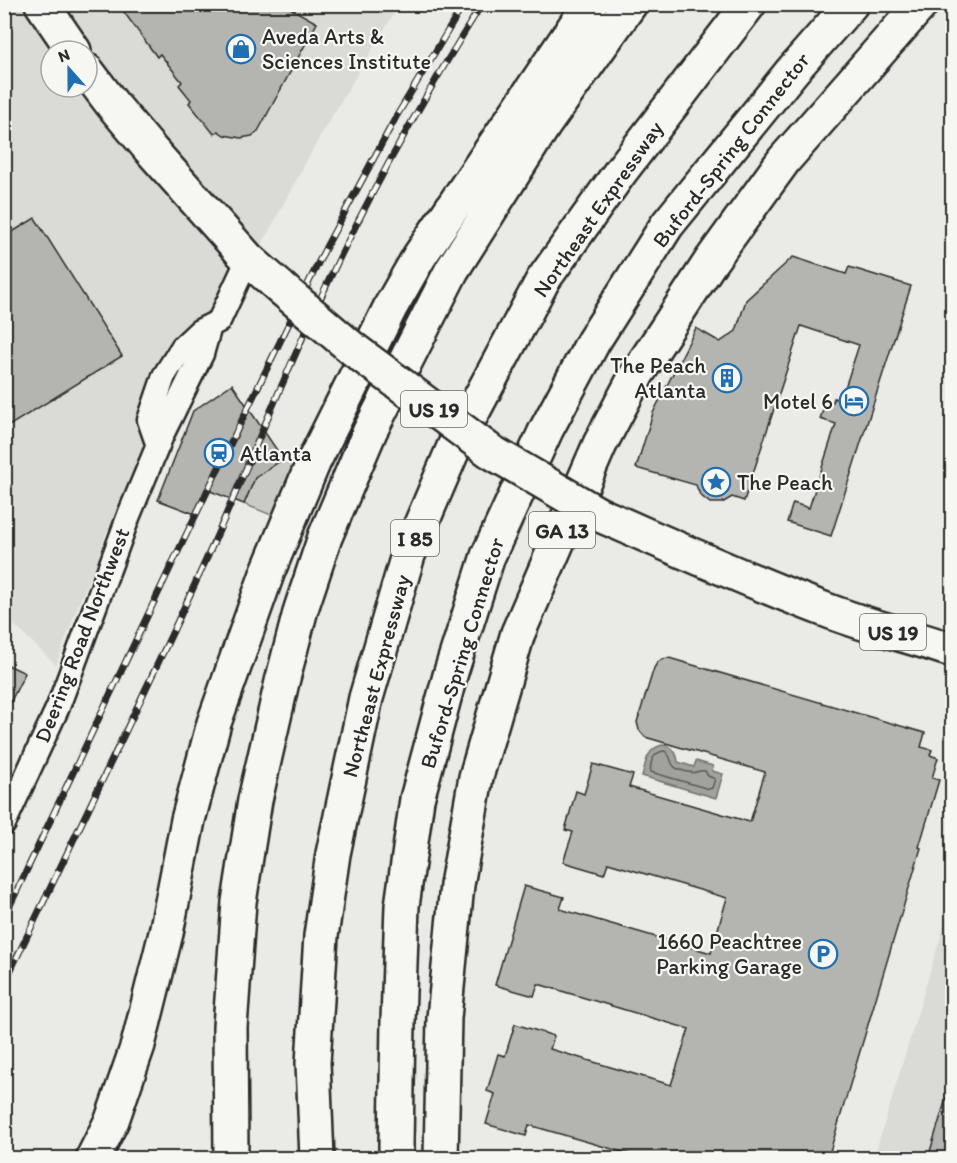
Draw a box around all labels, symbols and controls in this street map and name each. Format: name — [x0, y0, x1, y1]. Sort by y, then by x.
place label: Aveda Arts & Sciences Institute — [262, 23, 431, 75]
shop icon: Aveda Arts & Sciences Institute — [225, 33, 257, 65]
north arrow — [39, 39, 99, 99]
text: N — [55, 45, 72, 66]
street label: Buford-Spring Connector — [646, 47, 816, 253]
street label: Northeast Expressway — [527, 115, 669, 302]
place label: The Peach Atlanta — [610, 352, 706, 404]
building icon: The Peach Atlanta — [711, 362, 743, 394]
hotel icon: Motel 6 — [838, 385, 870, 417]
place label: Motel 6 — [763, 388, 833, 415]
road number: US 19 — [401, 391, 467, 427]
station icon: Atlanta — [203, 437, 235, 469]
place label: Atlanta — [240, 440, 312, 467]
place icon: The Peach — [700, 466, 732, 498]
place label: The Peach — [737, 469, 833, 496]
road number: GA 13 — [529, 512, 595, 548]
road number: I 85 — [391, 520, 439, 556]
street label: Deering Road Northwest — [29, 524, 135, 746]
street label: Buford-Spring Connector — [414, 534, 510, 772]
street label: Northeast Expressway — [336, 571, 416, 780]
road number: US 19 — [860, 614, 926, 650]
place label: 1660 Peachtree Parking Garage — [656, 928, 802, 980]
parking icon: 1660 Peachtree Parking Garage — [807, 938, 839, 970]

